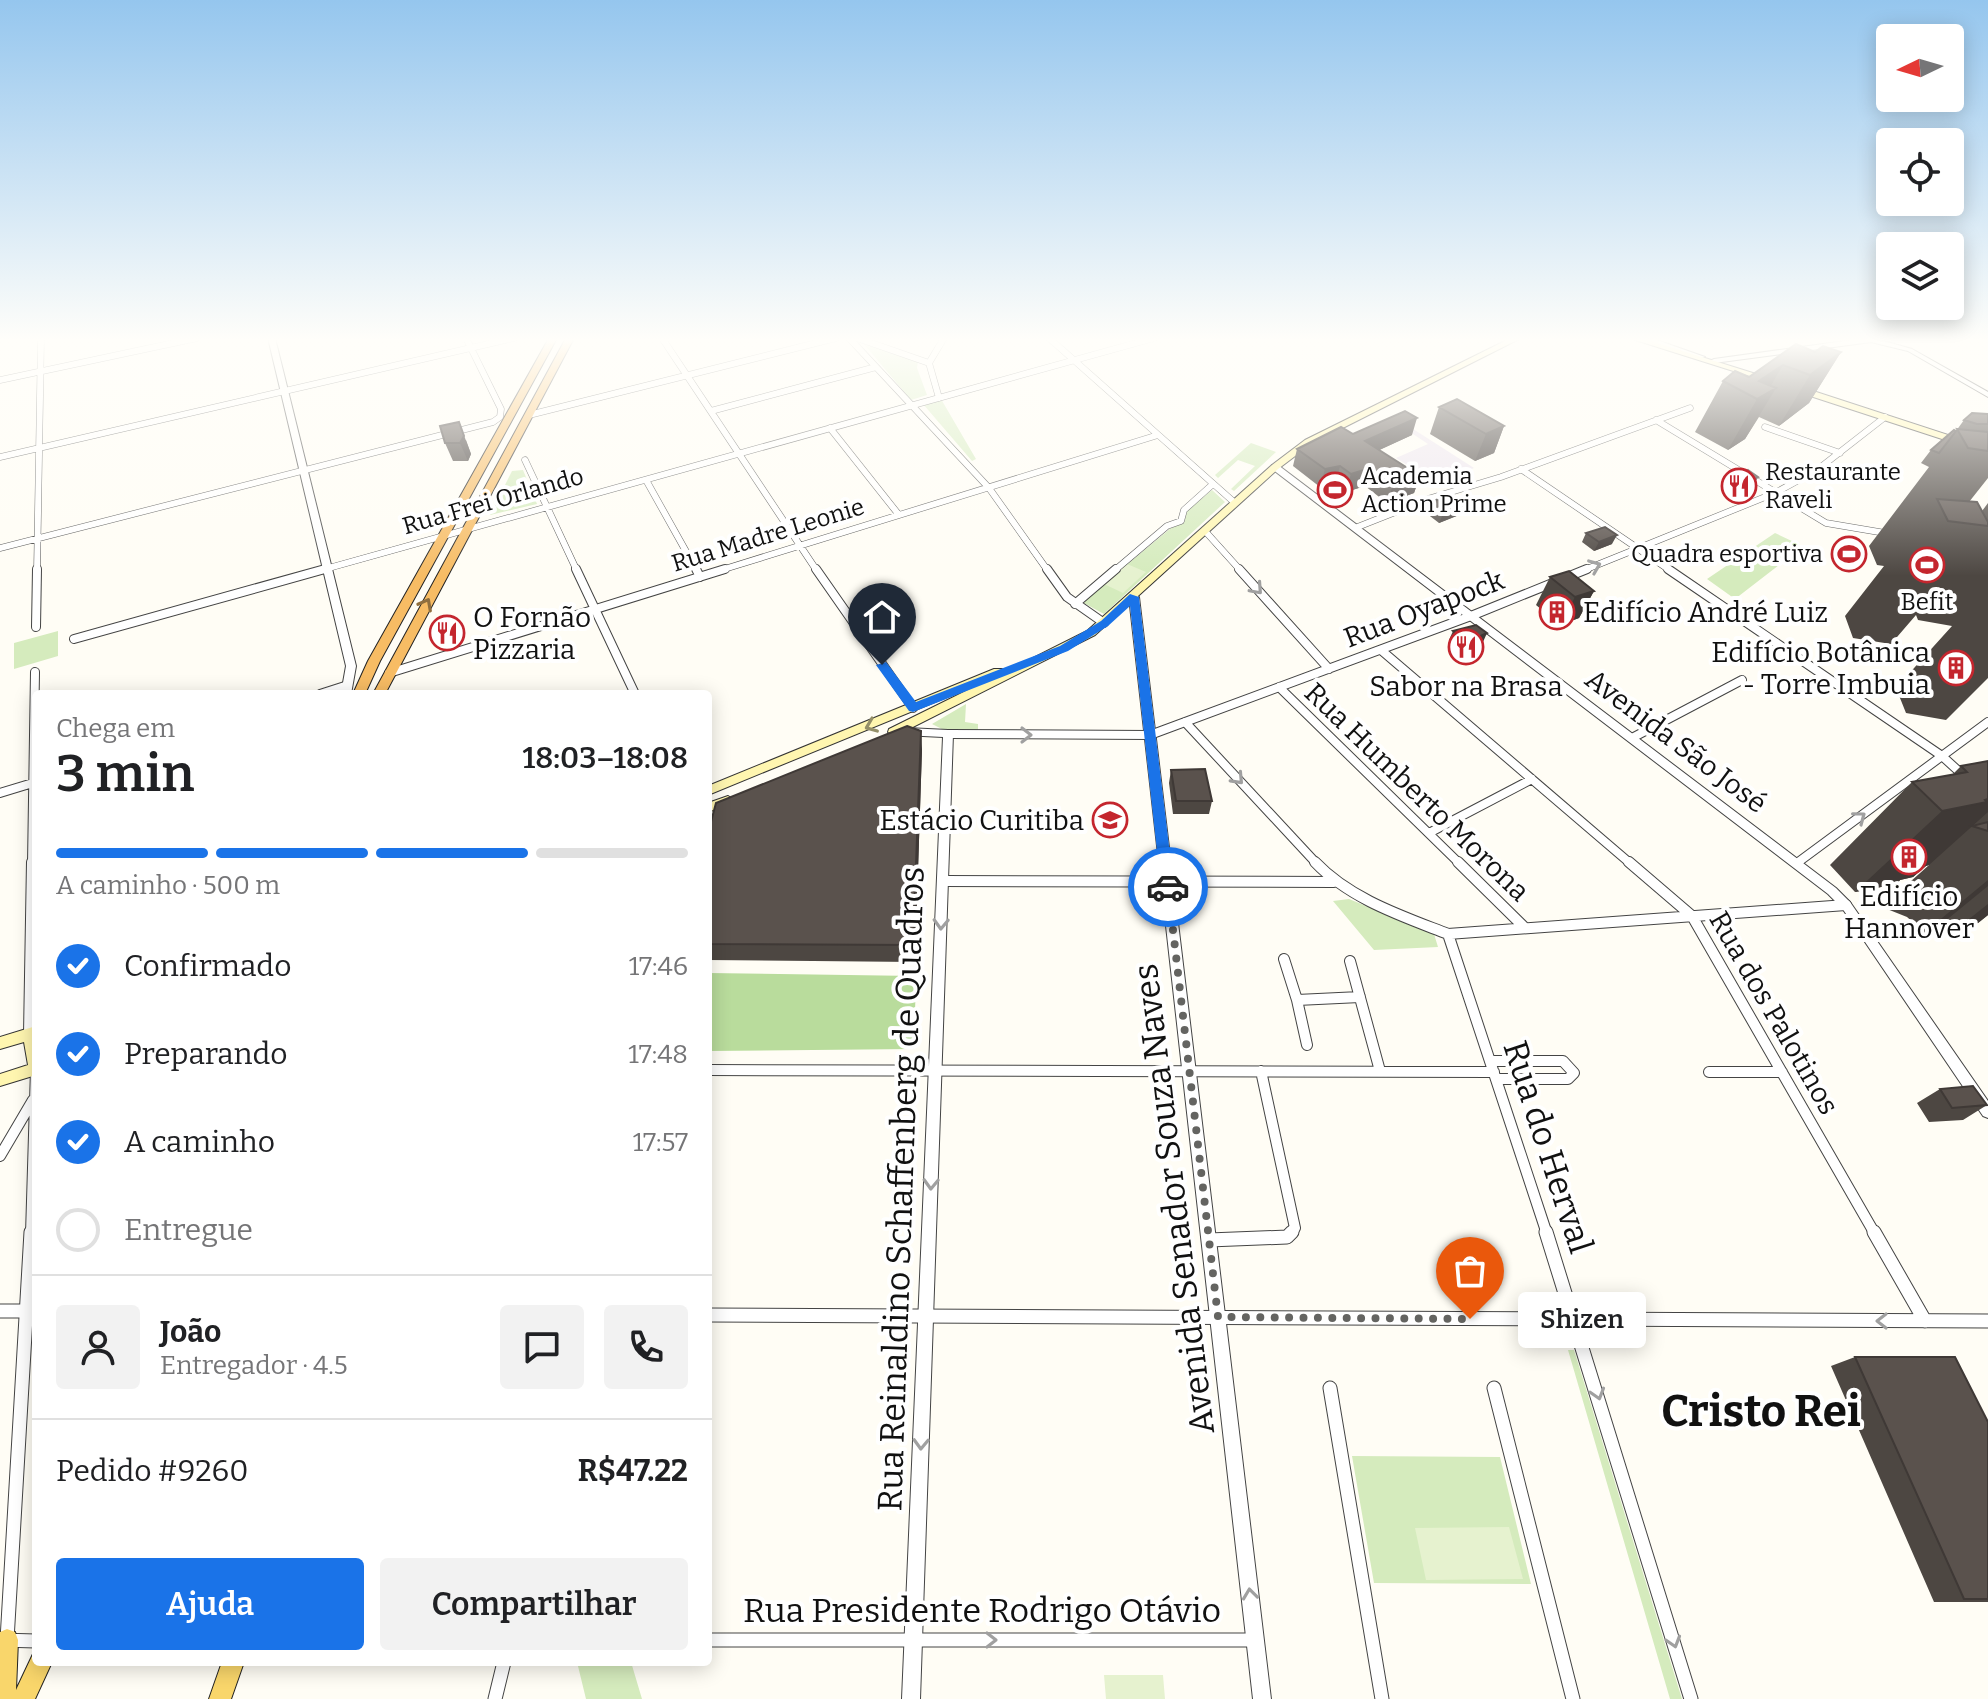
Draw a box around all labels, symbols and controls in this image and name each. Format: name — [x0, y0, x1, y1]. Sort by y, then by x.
north arrow — [1876, 24, 1964, 112]
map controls — [1876, 24, 1964, 320]
button: locate — [1876, 128, 1964, 216]
button: layers — [1876, 232, 1964, 320]
place label: Restaurante Raveli — [1765, 458, 1901, 514]
street label: Rua Frei Orlando — [399, 462, 587, 540]
place label: Academia Action Prime — [1361, 462, 1507, 518]
restaurant icon: Restaurante Raveli — [1720, 467, 1758, 505]
sports icon: Academia Action Prime — [1316, 471, 1354, 509]
street label: Rua Madre Leonie — [668, 492, 868, 578]
sports icon: Quadra esportiva — [1830, 535, 1868, 573]
place label: Quadra esportiva — [1631, 540, 1823, 568]
sports icon: Befit — [1908, 546, 1946, 584]
one-way arrow — [1587, 559, 1601, 576]
street label: Rua Oyapock — [1339, 563, 1509, 655]
one-way arrow — [1248, 579, 1262, 594]
pin — [848, 583, 916, 665]
place label: Befit — [1901, 588, 1954, 616]
building icon: Edifício André Luiz — [1538, 593, 1576, 631]
icon: home — [860, 595, 904, 639]
place label: Edifício André Luiz — [1583, 596, 1828, 629]
one-way arrow — [416, 599, 432, 613]
place label: O Fornão Pizzaria — [473, 601, 591, 666]
restaurant icon: O Fornão Pizzaria — [428, 614, 466, 652]
restaurant icon: Sabor na Brasa — [1447, 628, 1485, 666]
place label: Edifício Botânica - Torre Imbuia — [1711, 636, 1930, 701]
building icon: Edifício Botânica - Torre Imbuia — [1937, 649, 1975, 687]
street label: Avenida São José — [1579, 662, 1773, 820]
place label: Sabor na Brasa — [1369, 670, 1563, 703]
street label: Rua Humberto Morona — [1298, 676, 1536, 908]
text: Chega em — [56, 713, 175, 744]
one-way arrow — [865, 717, 879, 733]
one-way arrow — [1020, 726, 1033, 743]
text: 18:03–18:08 — [523, 740, 688, 776]
text: 3 min — [56, 742, 195, 805]
one-way arrow — [1229, 770, 1244, 784]
school or university icon: Estácio Curitiba — [1091, 801, 1129, 839]
place label: Estácio Curitiba — [880, 804, 1084, 837]
one-way arrow — [1851, 812, 1865, 826]
building icon: Edifício Hannover — [1890, 838, 1928, 876]
courier — [1128, 847, 1208, 927]
icon: car — [1146, 865, 1190, 909]
street label: Rua Reinaldino Schaffenberg de Quadros — [869, 866, 933, 1512]
text: A caminho · 500 m — [56, 870, 280, 901]
place label: Edifício Hannover — [1844, 880, 1974, 945]
street label: Rua dos Palotinos — [1702, 906, 1846, 1120]
one-way arrow — [932, 918, 949, 931]
icon: check — [56, 944, 100, 988]
text: Confirmado — [124, 948, 291, 984]
text: 17:46 — [629, 951, 688, 982]
street label: Avenida Senador Souza Naves — [1125, 962, 1223, 1436]
icon: check — [56, 1032, 100, 1076]
text: Preparando — [124, 1036, 288, 1072]
street label: Rua do Herval — [1494, 1036, 1602, 1258]
text: 17:48 — [628, 1039, 688, 1070]
icon: check — [56, 1120, 100, 1164]
text: A caminho — [124, 1124, 275, 1160]
text: 17:57 — [633, 1127, 688, 1158]
one-way arrow — [922, 1178, 939, 1191]
text: Entregue — [124, 1212, 253, 1248]
pin — [1436, 1237, 1504, 1319]
icon: bag — [1448, 1249, 1492, 1293]
callout: Shizen — [1518, 1291, 1646, 1347]
text: Shizen — [1540, 1304, 1624, 1335]
button: person — [56, 1305, 140, 1389]
button: chat — [500, 1305, 584, 1389]
button: phone — [604, 1305, 688, 1389]
one-way arrow — [1875, 1312, 1888, 1330]
text: João — [160, 1314, 221, 1350]
text: Entregador · 4.5 — [160, 1350, 348, 1381]
district label: Cristo Rei — [1661, 1385, 1861, 1438]
one-way arrow — [1589, 1386, 1605, 1400]
one-way arrow — [912, 1438, 929, 1451]
text: Pedido #9260 — [56, 1453, 248, 1489]
text: R$47.22 — [578, 1453, 688, 1489]
button: Ajuda — [56, 1558, 364, 1650]
button: Compartilhar — [380, 1558, 688, 1650]
one-way arrow — [1241, 1587, 1258, 1600]
street label: Rua Presidente Rodrigo Otávio — [743, 1590, 1221, 1631]
one-way arrow — [985, 1631, 998, 1649]
one-way arrow — [1665, 1635, 1681, 1649]

